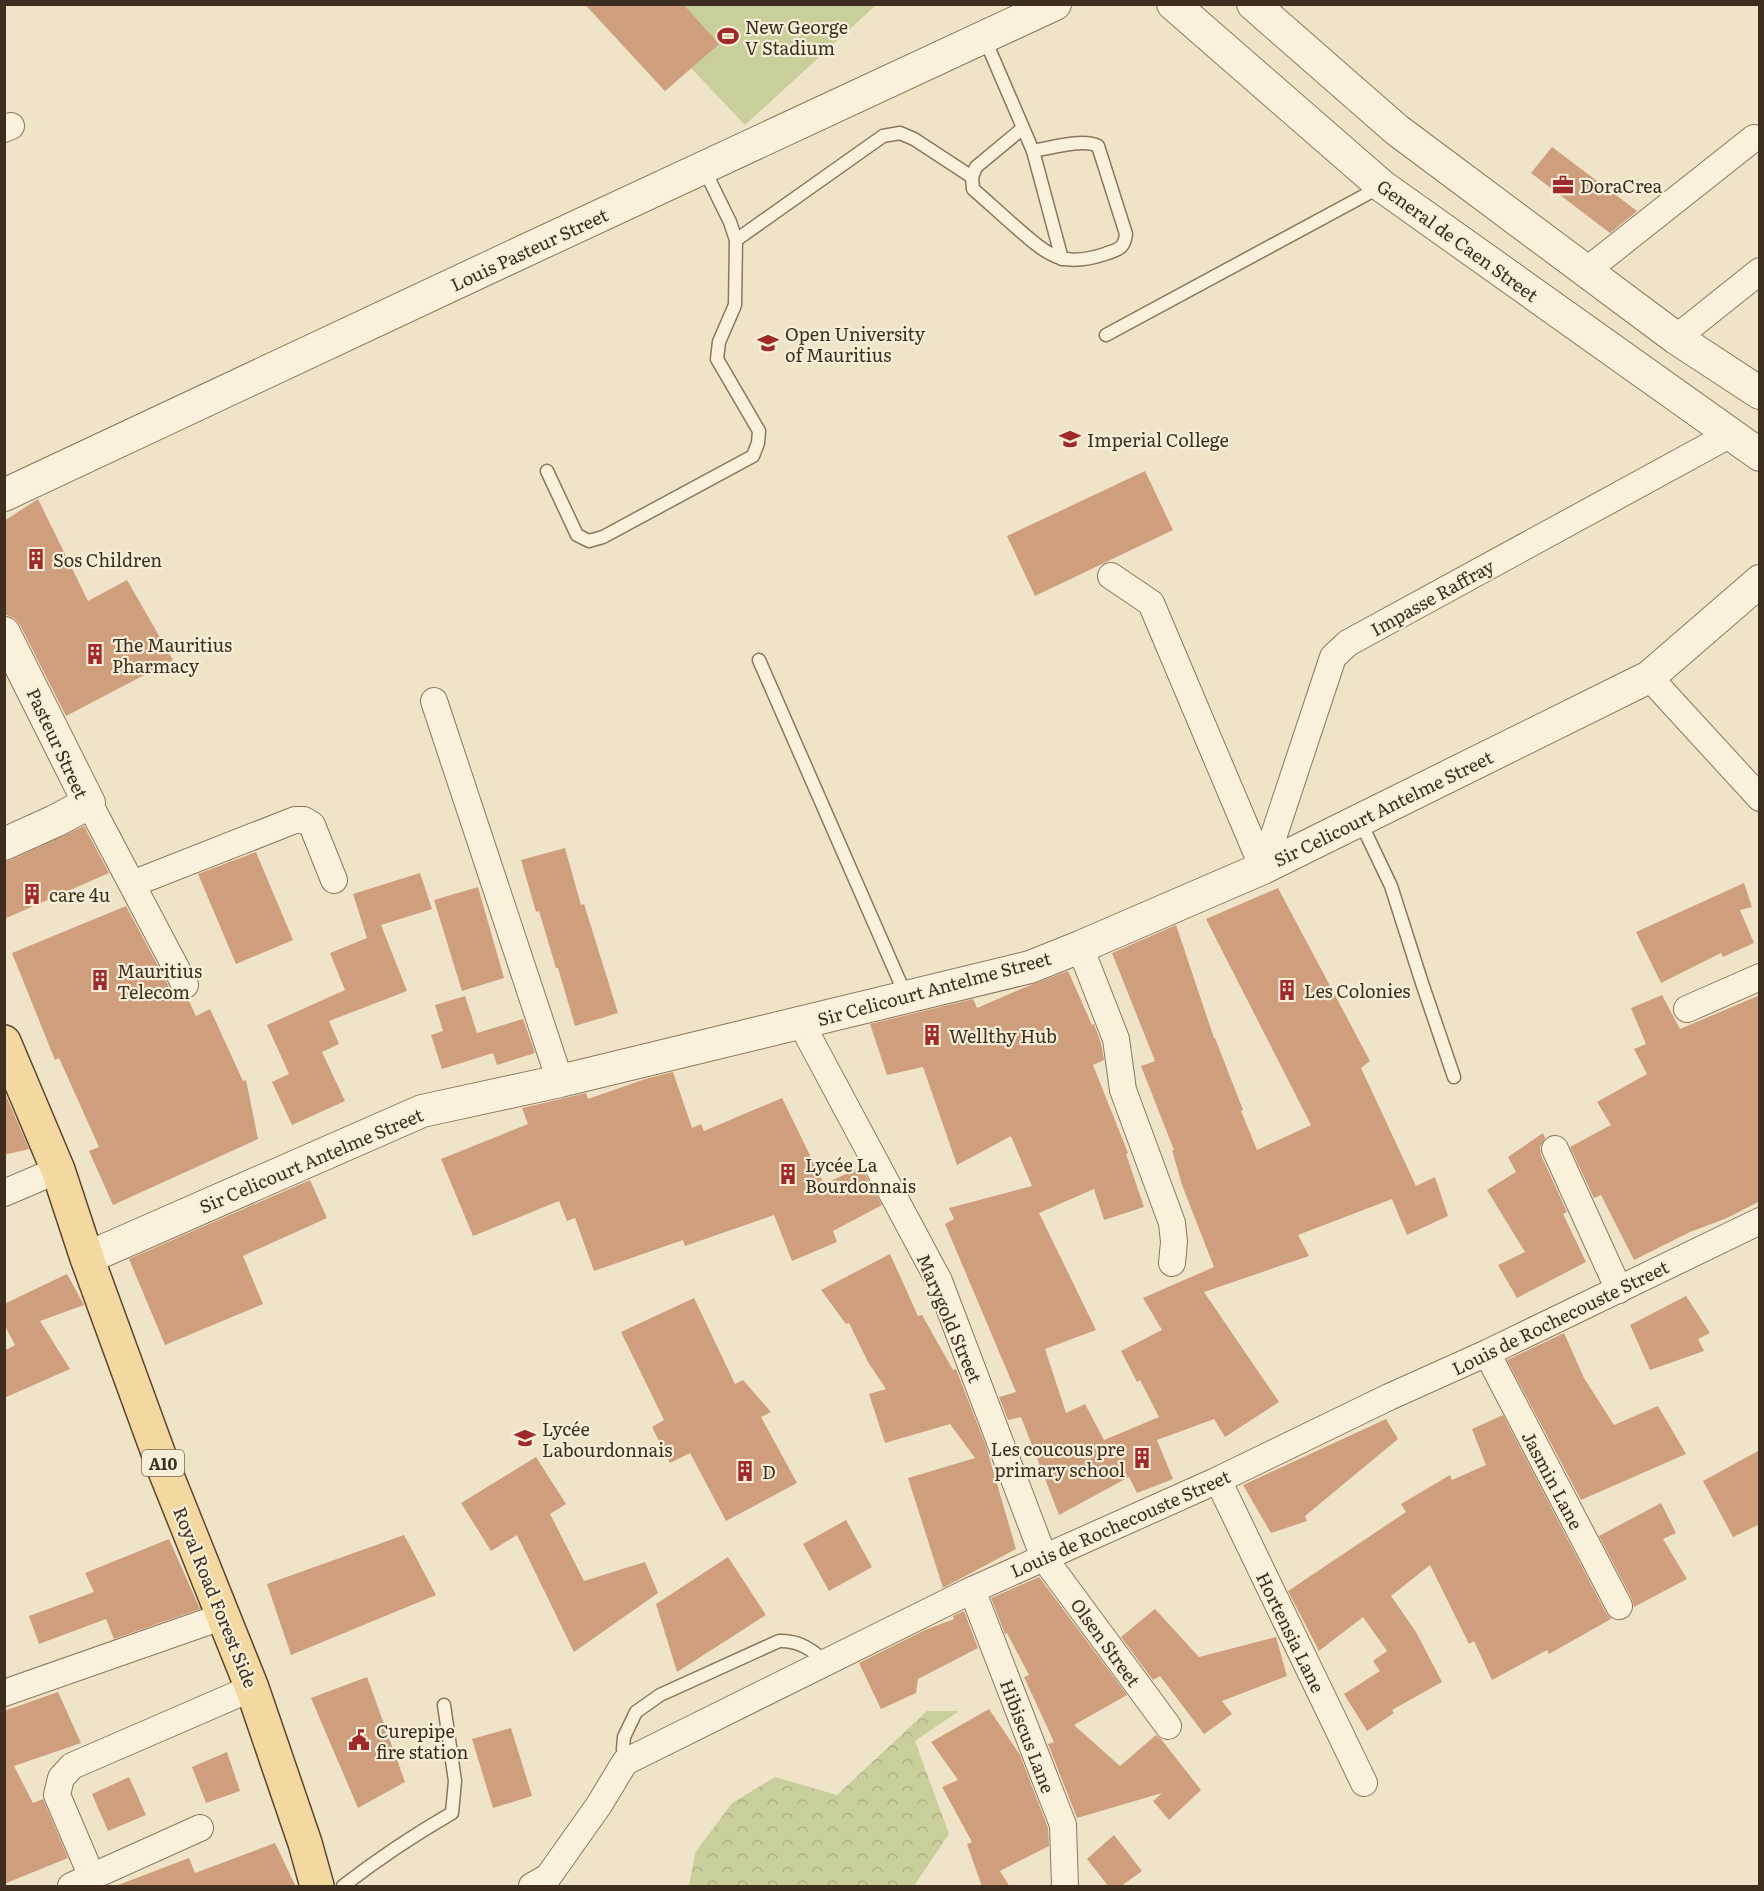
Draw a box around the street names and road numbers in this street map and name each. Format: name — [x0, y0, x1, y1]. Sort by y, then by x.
street label: General de Caen Street — [1372, 172, 1545, 308]
street label: Louis Pasteur Street — [446, 200, 613, 297]
street label: Impasse Raffray — [1365, 552, 1499, 642]
street label: Pasteur Street — [20, 683, 96, 804]
street label: Sir Celicourt Antelme Street — [1269, 743, 1498, 873]
street label: Sir Celicourt Antelme Street — [814, 944, 1055, 1032]
street label: Sir Celicourt Antelme Street — [195, 1100, 428, 1219]
street label: Marygold Street — [911, 1249, 990, 1387]
street label: Louis de Rochecouste Street — [1447, 1252, 1674, 1381]
street label: Jasmin Lane — [1516, 1426, 1590, 1534]
road number: A10 — [142, 1450, 184, 1476]
street label: Louis de Rochecouste Street — [1006, 1462, 1235, 1584]
street label: Royal Road Forest Side — [167, 1502, 265, 1692]
street label: Hortensia Lane — [1250, 1567, 1332, 1697]
street label: Olsen Street — [1065, 1592, 1148, 1693]
street label: Hibiscus Lane — [994, 1675, 1062, 1797]

